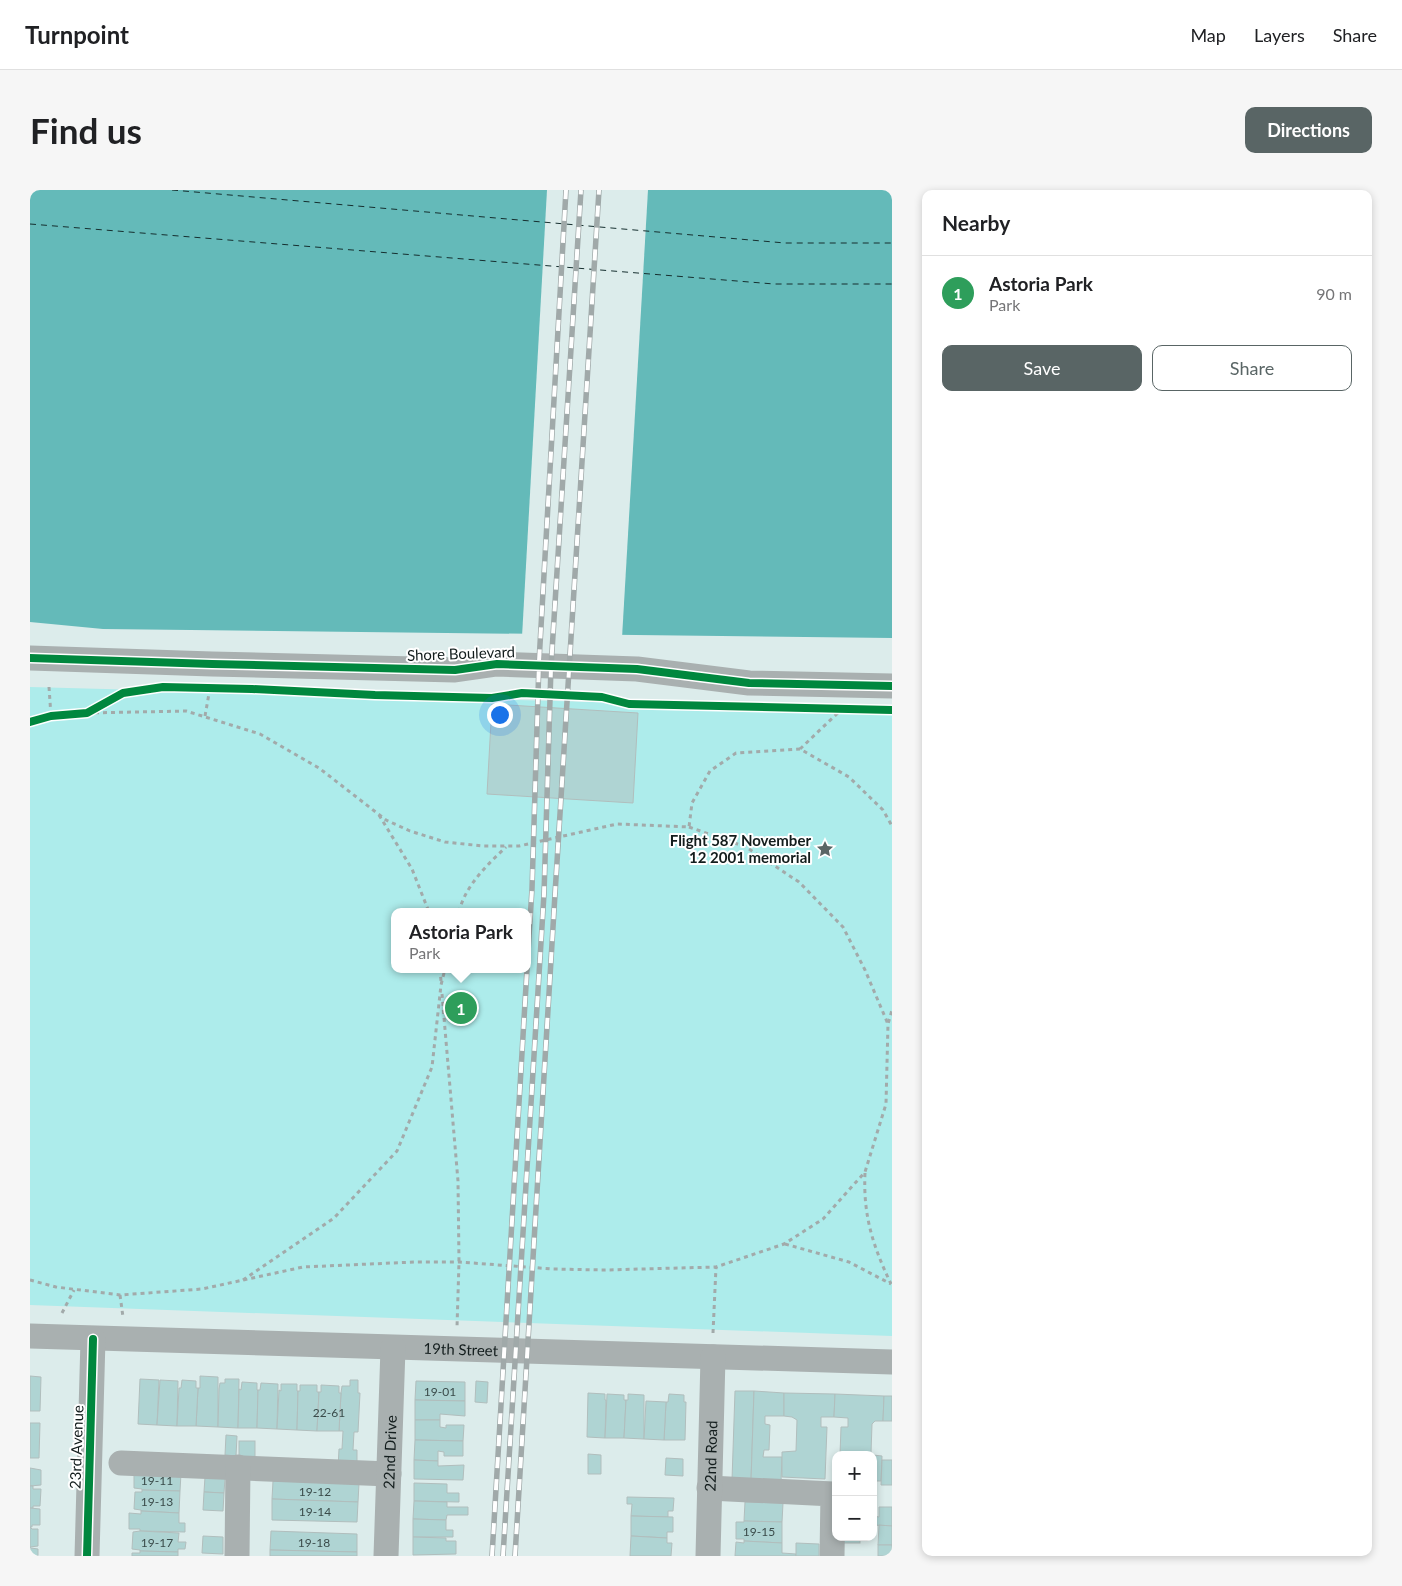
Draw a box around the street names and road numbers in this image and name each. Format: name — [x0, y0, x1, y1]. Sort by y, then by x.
street label: Shore Boulevard — [407, 642, 515, 664]
street label: 19th Street — [423, 1339, 499, 1359]
street label: 23rd Avenue — [66, 1405, 86, 1489]
street label: 22nd Drive — [379, 1415, 400, 1489]
street label: 22nd Road — [701, 1420, 720, 1492]

